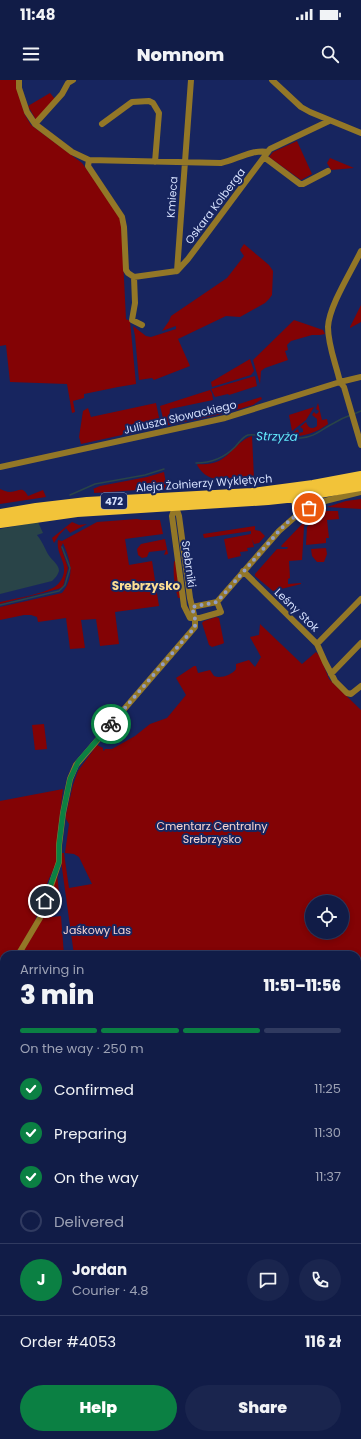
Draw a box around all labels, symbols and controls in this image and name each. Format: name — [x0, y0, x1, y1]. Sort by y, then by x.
text: 11:48 — [20, 4, 55, 25]
text: Nomnom — [137, 42, 224, 67]
icon: menu — [20, 43, 42, 65]
icon: search — [319, 43, 341, 65]
street label: Oskara Kolberga — [181, 165, 249, 247]
street label: Kmieca — [163, 176, 181, 218]
street label: Juliusza Słowackiego — [122, 396, 238, 438]
water label: Strzyża — [256, 427, 298, 445]
street label: Aleja Żołnierzy Wyklętych — [135, 470, 273, 496]
pin — [292, 491, 326, 525]
road number: 472 — [101, 493, 127, 509]
icon: bag — [298, 497, 320, 519]
street label: Srebrniki — [178, 540, 200, 589]
district label: Srebrzysko — [112, 577, 181, 594]
street label: Leśny Stok — [271, 585, 323, 636]
courier — [91, 704, 131, 744]
icon: bike — [100, 713, 122, 735]
park label: Cmentarz Centralny Srebrzysko — [156, 818, 268, 847]
pin — [28, 884, 62, 918]
icon: home — [34, 890, 56, 912]
map controls — [305, 895, 349, 939]
button: locate — [305, 895, 349, 939]
park label: Jaśkowy Las — [63, 922, 131, 938]
text: Arriving in — [20, 960, 84, 979]
text: 11:51–11:56 — [263, 975, 341, 996]
text: 3 min — [20, 977, 94, 1013]
text: On the way · 250 m — [20, 1039, 144, 1058]
icon: check — [20, 1078, 42, 1100]
text: Confirmed — [54, 1079, 134, 1100]
text: 11:25 — [314, 1079, 341, 1098]
icon: check — [20, 1122, 42, 1144]
text: Preparing — [54, 1123, 127, 1144]
text: 11:30 — [314, 1123, 341, 1142]
icon: check — [20, 1166, 42, 1188]
text: On the way — [54, 1167, 139, 1188]
text: 11:37 — [315, 1167, 341, 1186]
text: Delivered — [54, 1211, 124, 1232]
text: Jordan — [72, 1259, 127, 1280]
button: chat — [247, 1259, 289, 1301]
button: phone — [299, 1259, 341, 1301]
text: J — [37, 1269, 45, 1290]
text: Courier · 4.8 — [72, 1281, 148, 1300]
text: Order #4053 — [20, 1331, 116, 1352]
text: 116 zł — [305, 1331, 341, 1352]
button: Help — [20, 1385, 177, 1431]
button: Share — [185, 1385, 341, 1431]

